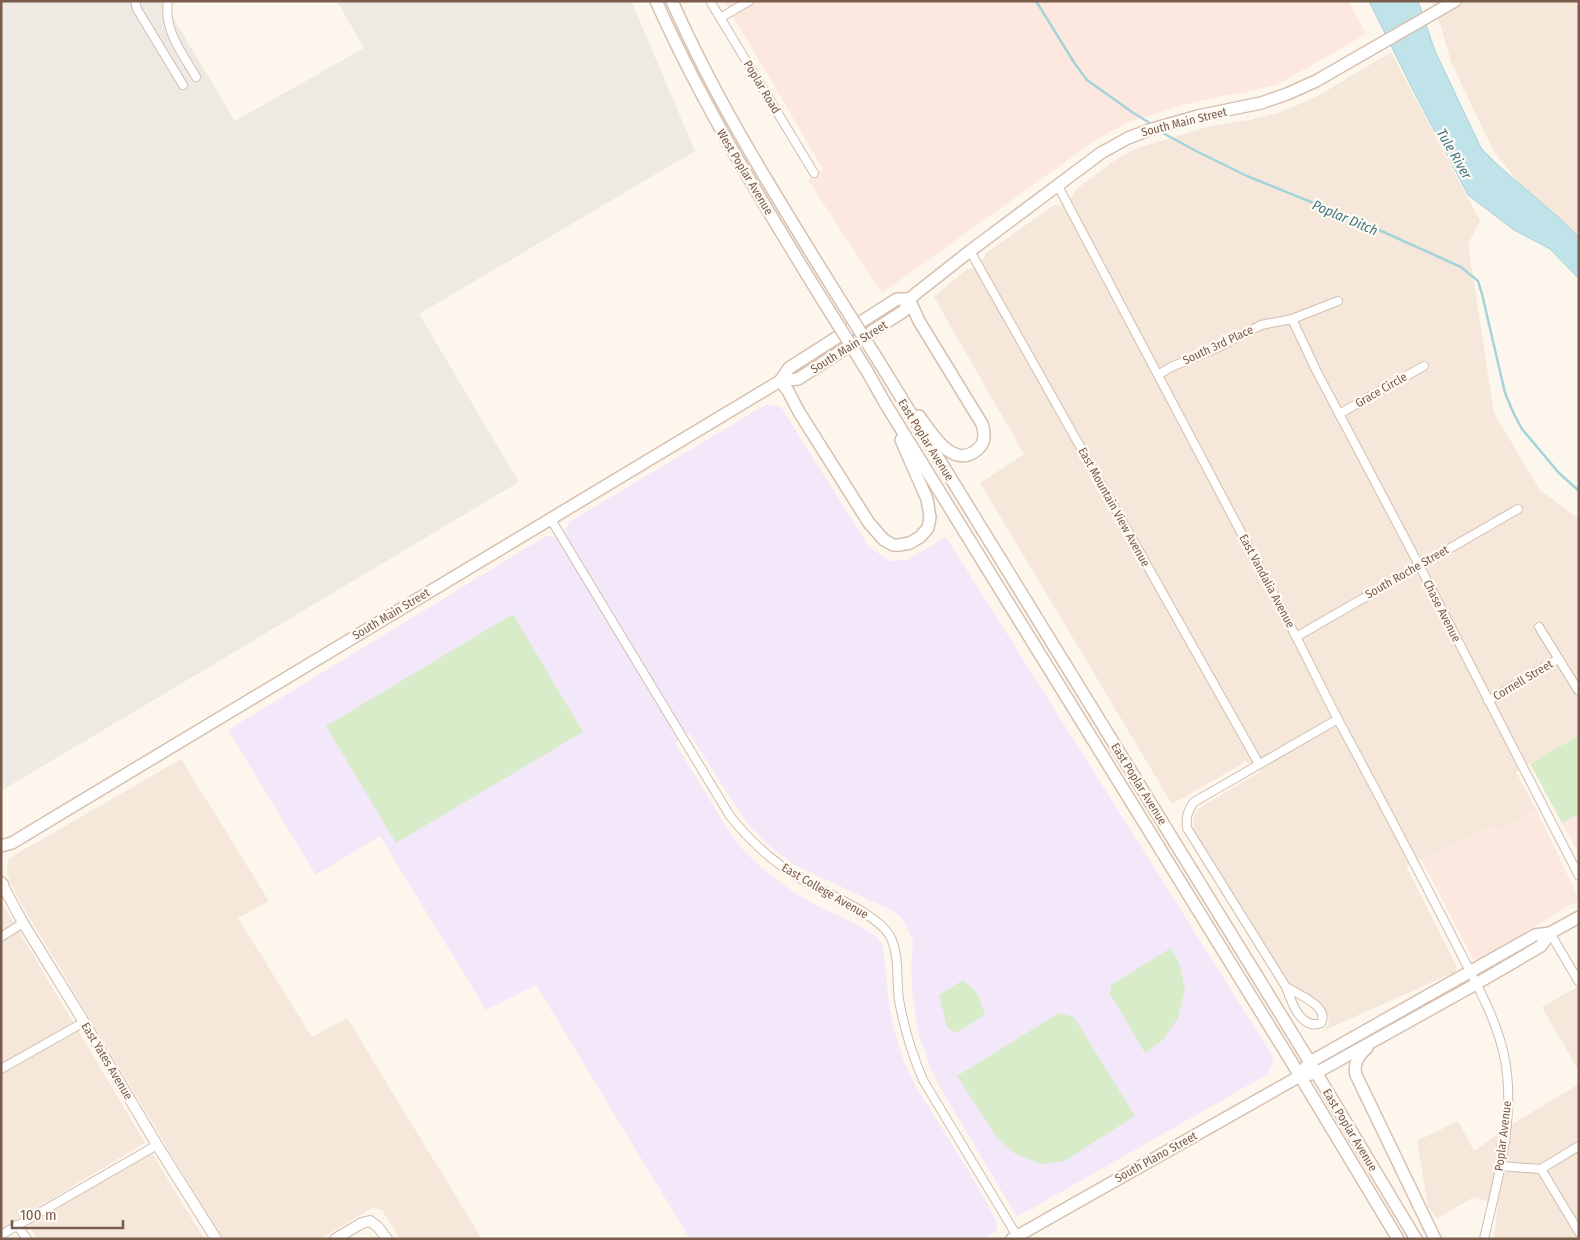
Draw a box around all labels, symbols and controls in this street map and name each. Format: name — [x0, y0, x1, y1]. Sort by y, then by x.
street label: Poplar Road — [741, 58, 783, 116]
street label: South Main Street — [1140, 105, 1228, 139]
water label: Tule River — [1433, 126, 1476, 183]
street label: West Poplar Avenue — [714, 127, 776, 217]
water label: Poplar Ditch — [1310, 197, 1380, 239]
street label: South Main Street — [808, 318, 890, 376]
street label: South 3rd Place — [1181, 323, 1256, 367]
street label: Grace Circle — [1353, 370, 1409, 410]
street label: East Poplar Avenue — [895, 397, 957, 484]
street label: East Mountain View Avenue — [1075, 445, 1153, 569]
street label: East Vandalia Avenue — [1236, 532, 1298, 630]
street label: South Roche Street — [1363, 542, 1451, 602]
street label: Chase Avenue — [1420, 578, 1464, 645]
street label: South Main Street — [350, 585, 432, 643]
street label: Cornell Street — [1491, 657, 1555, 703]
street label: East Poplar Avenue — [1108, 741, 1170, 828]
street label: East College Avenue — [779, 860, 871, 922]
street label: East Yates Avenue — [78, 1020, 136, 1102]
street label: East Poplar Avenue — [1320, 1086, 1380, 1174]
street label: Poplar Avenue — [1492, 1100, 1514, 1172]
street label: South Plano Street — [1112, 1129, 1200, 1185]
scale bar — [12, 1198, 124, 1230]
text: 100 m — [20, 1206, 57, 1224]

